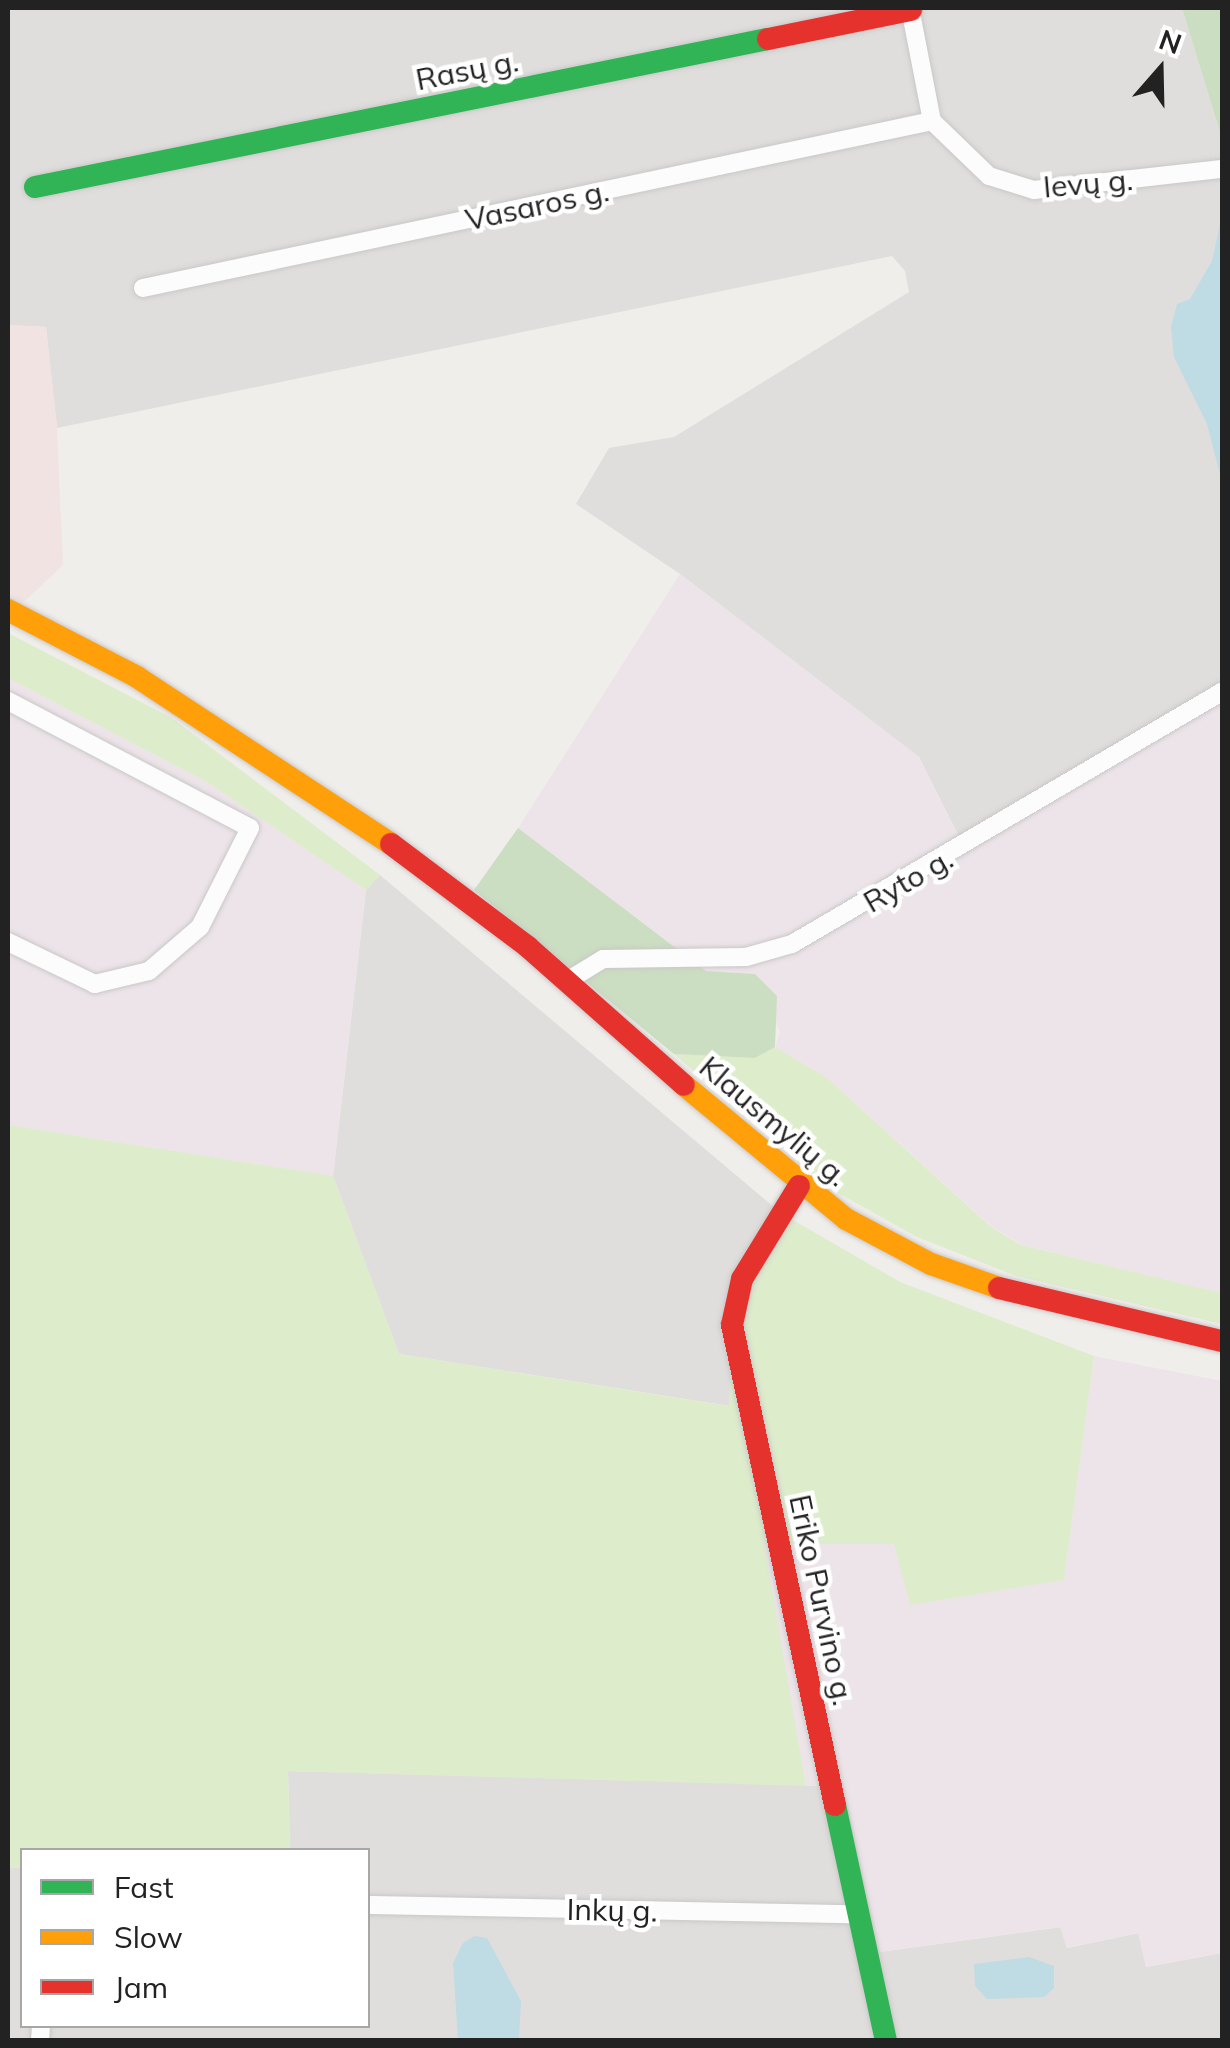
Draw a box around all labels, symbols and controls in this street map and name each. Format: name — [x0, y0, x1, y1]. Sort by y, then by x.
north arrow — [1110, 20, 1210, 120]
text: N — [1155, 21, 1186, 61]
street label: Rasų g. — [413, 42, 521, 98]
street label: Ievų g. — [1042, 161, 1134, 205]
street label: Vasaros g. — [462, 172, 612, 238]
street label: Ryto g. — [857, 840, 959, 920]
street label: Klausmylių g. — [692, 1048, 856, 1194]
street label: Eriko Purvino g. — [782, 1491, 862, 1709]
legend — [20, 1848, 370, 2028]
text: Fast — [114, 1868, 174, 1906]
street label: Inkų g. — [566, 1891, 658, 1929]
text: Slow — [114, 1918, 183, 1956]
text: Jam — [114, 1968, 168, 2006]

